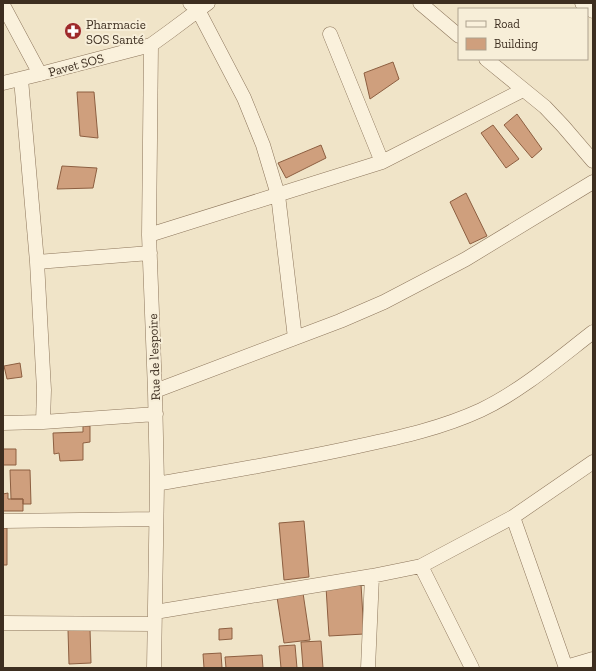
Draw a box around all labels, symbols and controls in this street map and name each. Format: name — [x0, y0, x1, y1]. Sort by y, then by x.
legend — [458, 8, 588, 60]
place label: Pharmacie SOS Santé — [86, 17, 146, 47]
text: Road — [494, 17, 520, 31]
pharmacy icon: Pharmacie SOS Santé — [63, 21, 83, 41]
text: Building — [494, 37, 538, 51]
street label: Pavet SOS — [47, 50, 106, 80]
street label: Rue de l'espoire — [145, 313, 163, 401]

